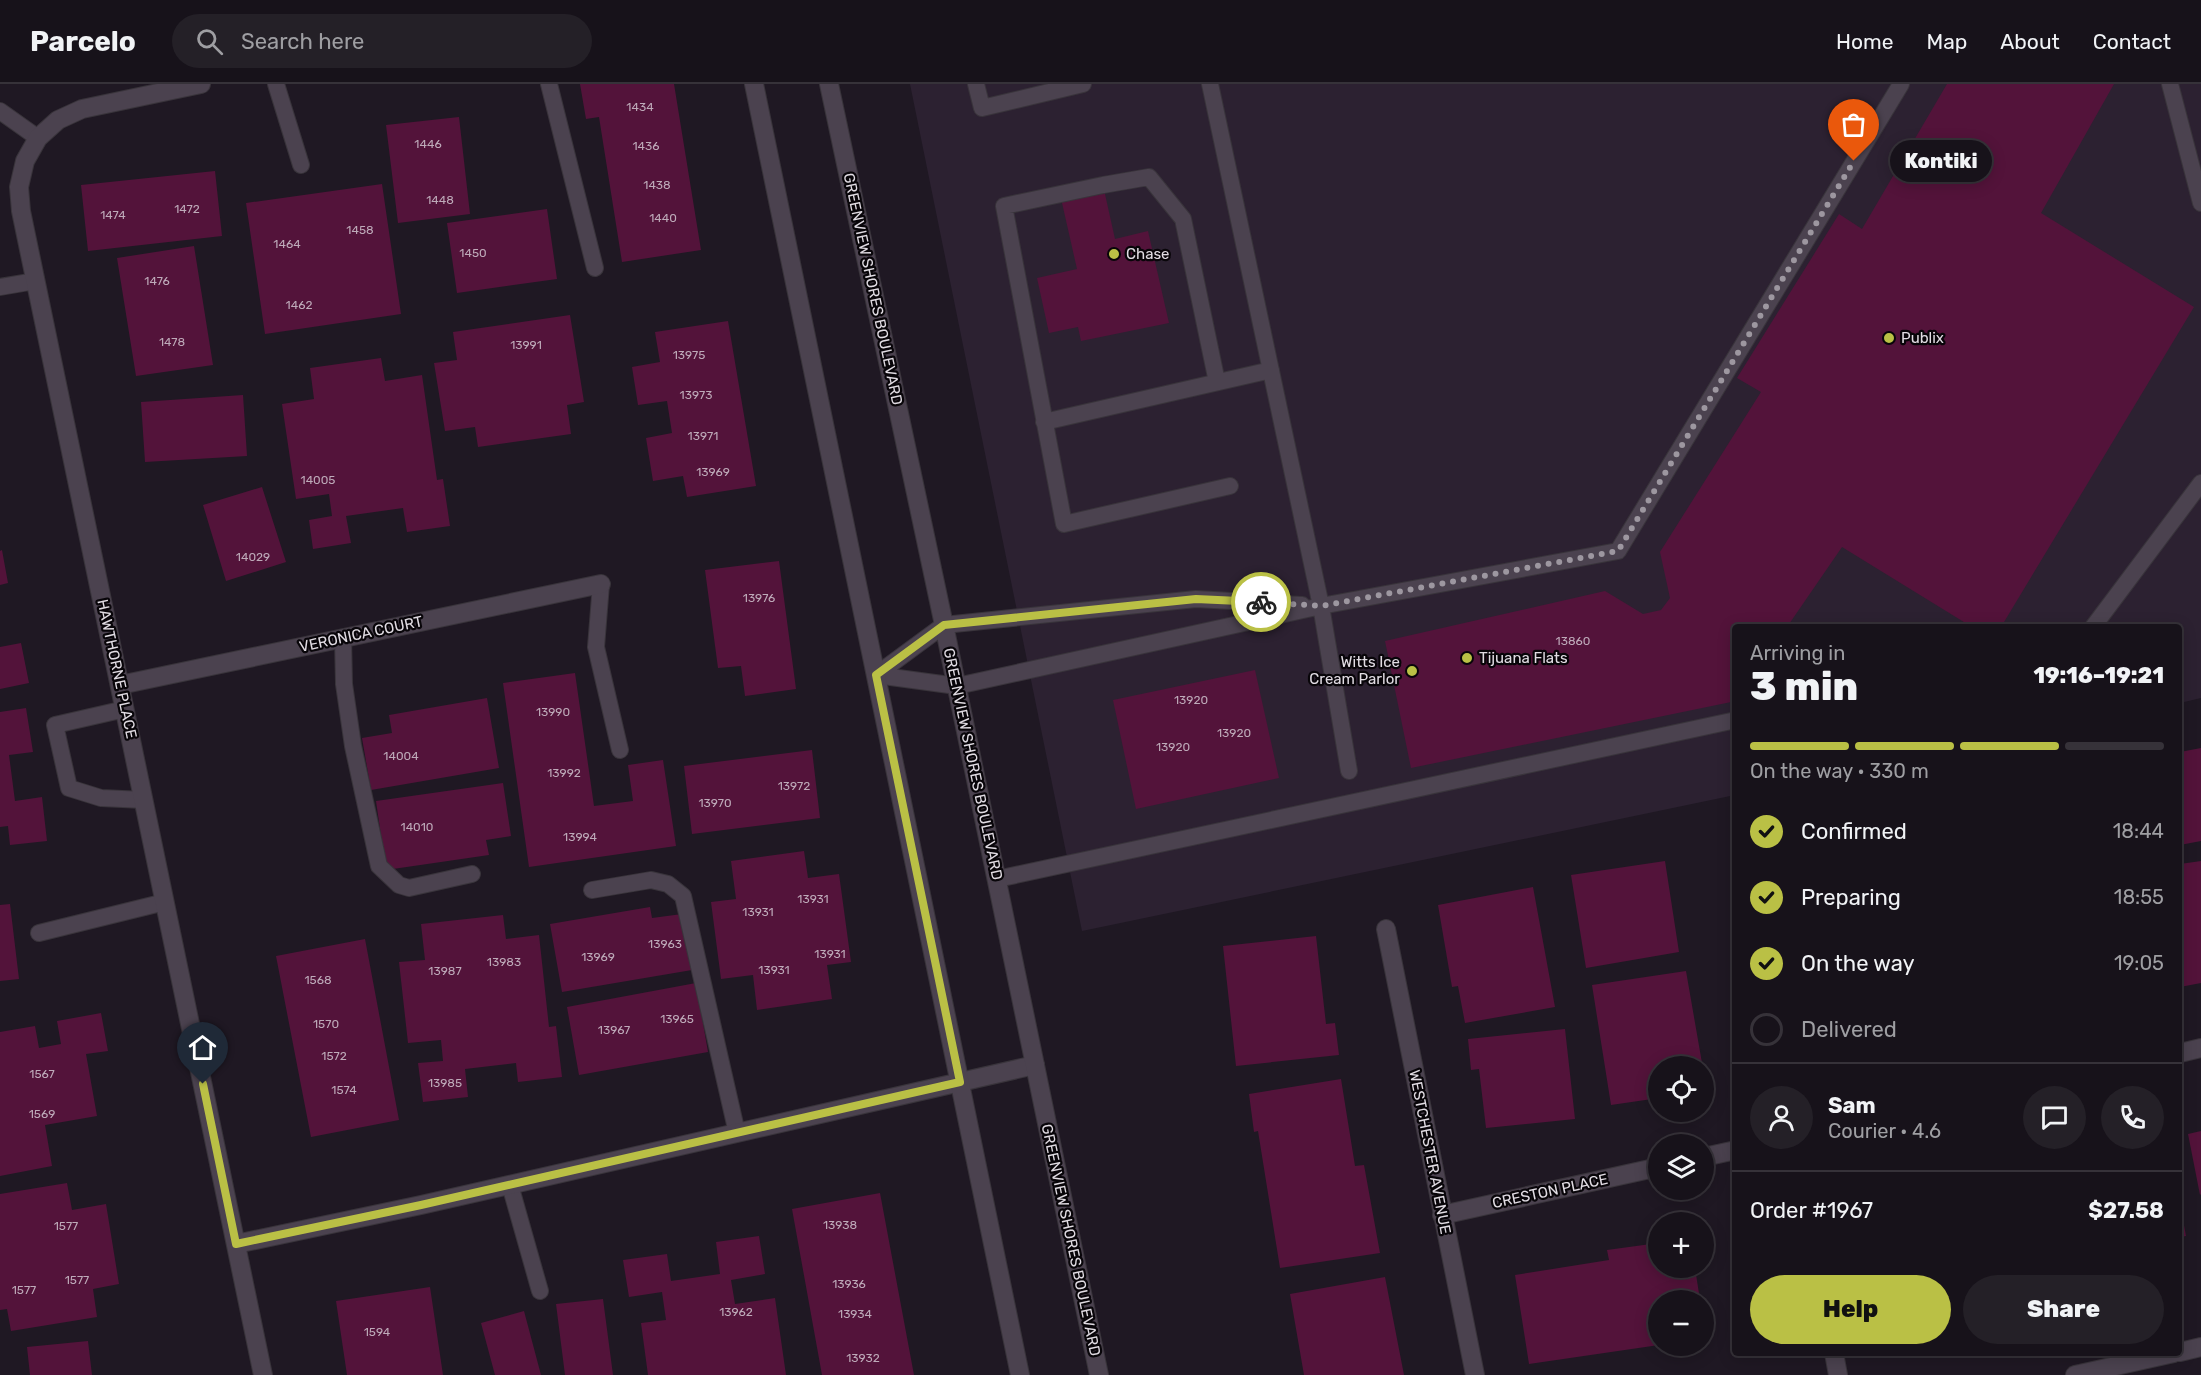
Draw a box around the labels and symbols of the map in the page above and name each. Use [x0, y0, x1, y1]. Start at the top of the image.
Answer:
pin [1828, 99, 1879, 161]
house number: 1434 [626, 100, 654, 114]
house number: 1446 [414, 137, 442, 151]
house number: 1436 [632, 139, 660, 153]
callout: Kontiki [1890, 140, 1992, 182]
street label: GREENVIEW SHORES BOULEVARD [840, 171, 906, 407]
house number: 1438 [643, 178, 671, 192]
house number: 1448 [426, 193, 454, 207]
house number: 1472 [174, 202, 200, 216]
house number: 1474 [100, 208, 126, 222]
house number: 1440 [649, 211, 677, 225]
house number: 1458 [346, 223, 374, 237]
house number: 1464 [273, 237, 301, 251]
place label: Chase [1126, 245, 1169, 263]
house number: 1450 [459, 246, 487, 260]
marker: Chase [1107, 247, 1121, 261]
house number: 1476 [144, 274, 170, 288]
house number: 1462 [286, 298, 312, 312]
place label: Publix [1901, 329, 1944, 347]
marker: Publix [1882, 331, 1896, 345]
house number: 1478 [159, 335, 185, 349]
house number: 13991 [510, 338, 542, 352]
house number: 13975 [673, 348, 705, 362]
house number: 13973 [680, 388, 712, 402]
house number: 13971 [688, 429, 718, 443]
house number: 13969 [696, 465, 730, 479]
house number: 14005 [301, 473, 335, 487]
house number: 14029 [236, 550, 270, 564]
courier [1231, 572, 1291, 632]
house number: 13976 [743, 591, 775, 605]
street label: HAWTHORNE PLACE [93, 598, 141, 740]
street label: VERONICA COURT [298, 612, 425, 656]
house number: 13860 [1556, 634, 1590, 648]
street label: GREENVIEW SHORES BOULEVARD [940, 646, 1006, 882]
place label: Tijuana Flats [1479, 649, 1568, 667]
marker: Tijuana Flats [1460, 651, 1474, 665]
place label: Witts Ice Cream Parlor [1309, 653, 1400, 688]
marker: Witts Ice Cream Parlor [1405, 664, 1419, 678]
house number: 13920 [1174, 693, 1208, 707]
house number: 13990 [536, 705, 570, 719]
house number: 13920 [1217, 726, 1251, 740]
house number: 13920 [1156, 740, 1190, 754]
house number: 14004 [383, 749, 419, 763]
house number: 13992 [547, 766, 581, 780]
house number: 13972 [778, 779, 810, 793]
house number: 13970 [698, 796, 732, 810]
house number: 14010 [401, 820, 433, 834]
house number: 13994 [563, 830, 597, 844]
house number: 13931 [797, 892, 829, 906]
house number: 13931 [742, 905, 774, 919]
house number: 13963 [648, 937, 682, 951]
house number: 13931 [814, 947, 846, 961]
house number: 13969 [581, 950, 615, 964]
house number: 13983 [487, 955, 521, 969]
house number: 13931 [758, 963, 790, 977]
house number: 13987 [428, 964, 462, 978]
house number: 1568 [304, 973, 332, 987]
house number: 13965 [660, 1012, 694, 1026]
house number: 1570 [313, 1017, 339, 1031]
pin [177, 1022, 228, 1084]
house number: 13967 [598, 1023, 630, 1037]
house number: 1572 [321, 1049, 347, 1063]
house number: 1567 [29, 1067, 55, 1081]
street label: WESTCHESTER AVENUE [1405, 1068, 1455, 1236]
house number: 13985 [428, 1076, 462, 1090]
house number: 1574 [331, 1083, 357, 1097]
house number: 1569 [29, 1107, 55, 1121]
street label: GREENVIEW SHORES BOULEVARD [1038, 1122, 1104, 1358]
street label: CRESTON PLACE [1490, 1170, 1610, 1212]
house number: 13938 [823, 1218, 857, 1232]
house number: 1577 [54, 1219, 78, 1233]
house number: 1577 [65, 1273, 89, 1287]
house number: 13936 [832, 1277, 866, 1291]
house number: 1577 [12, 1283, 36, 1297]
house number: 13962 [719, 1305, 753, 1319]
house number: 13934 [838, 1307, 873, 1321]
house number: 1594 [364, 1325, 391, 1339]
house number: 13932 [846, 1351, 880, 1365]

